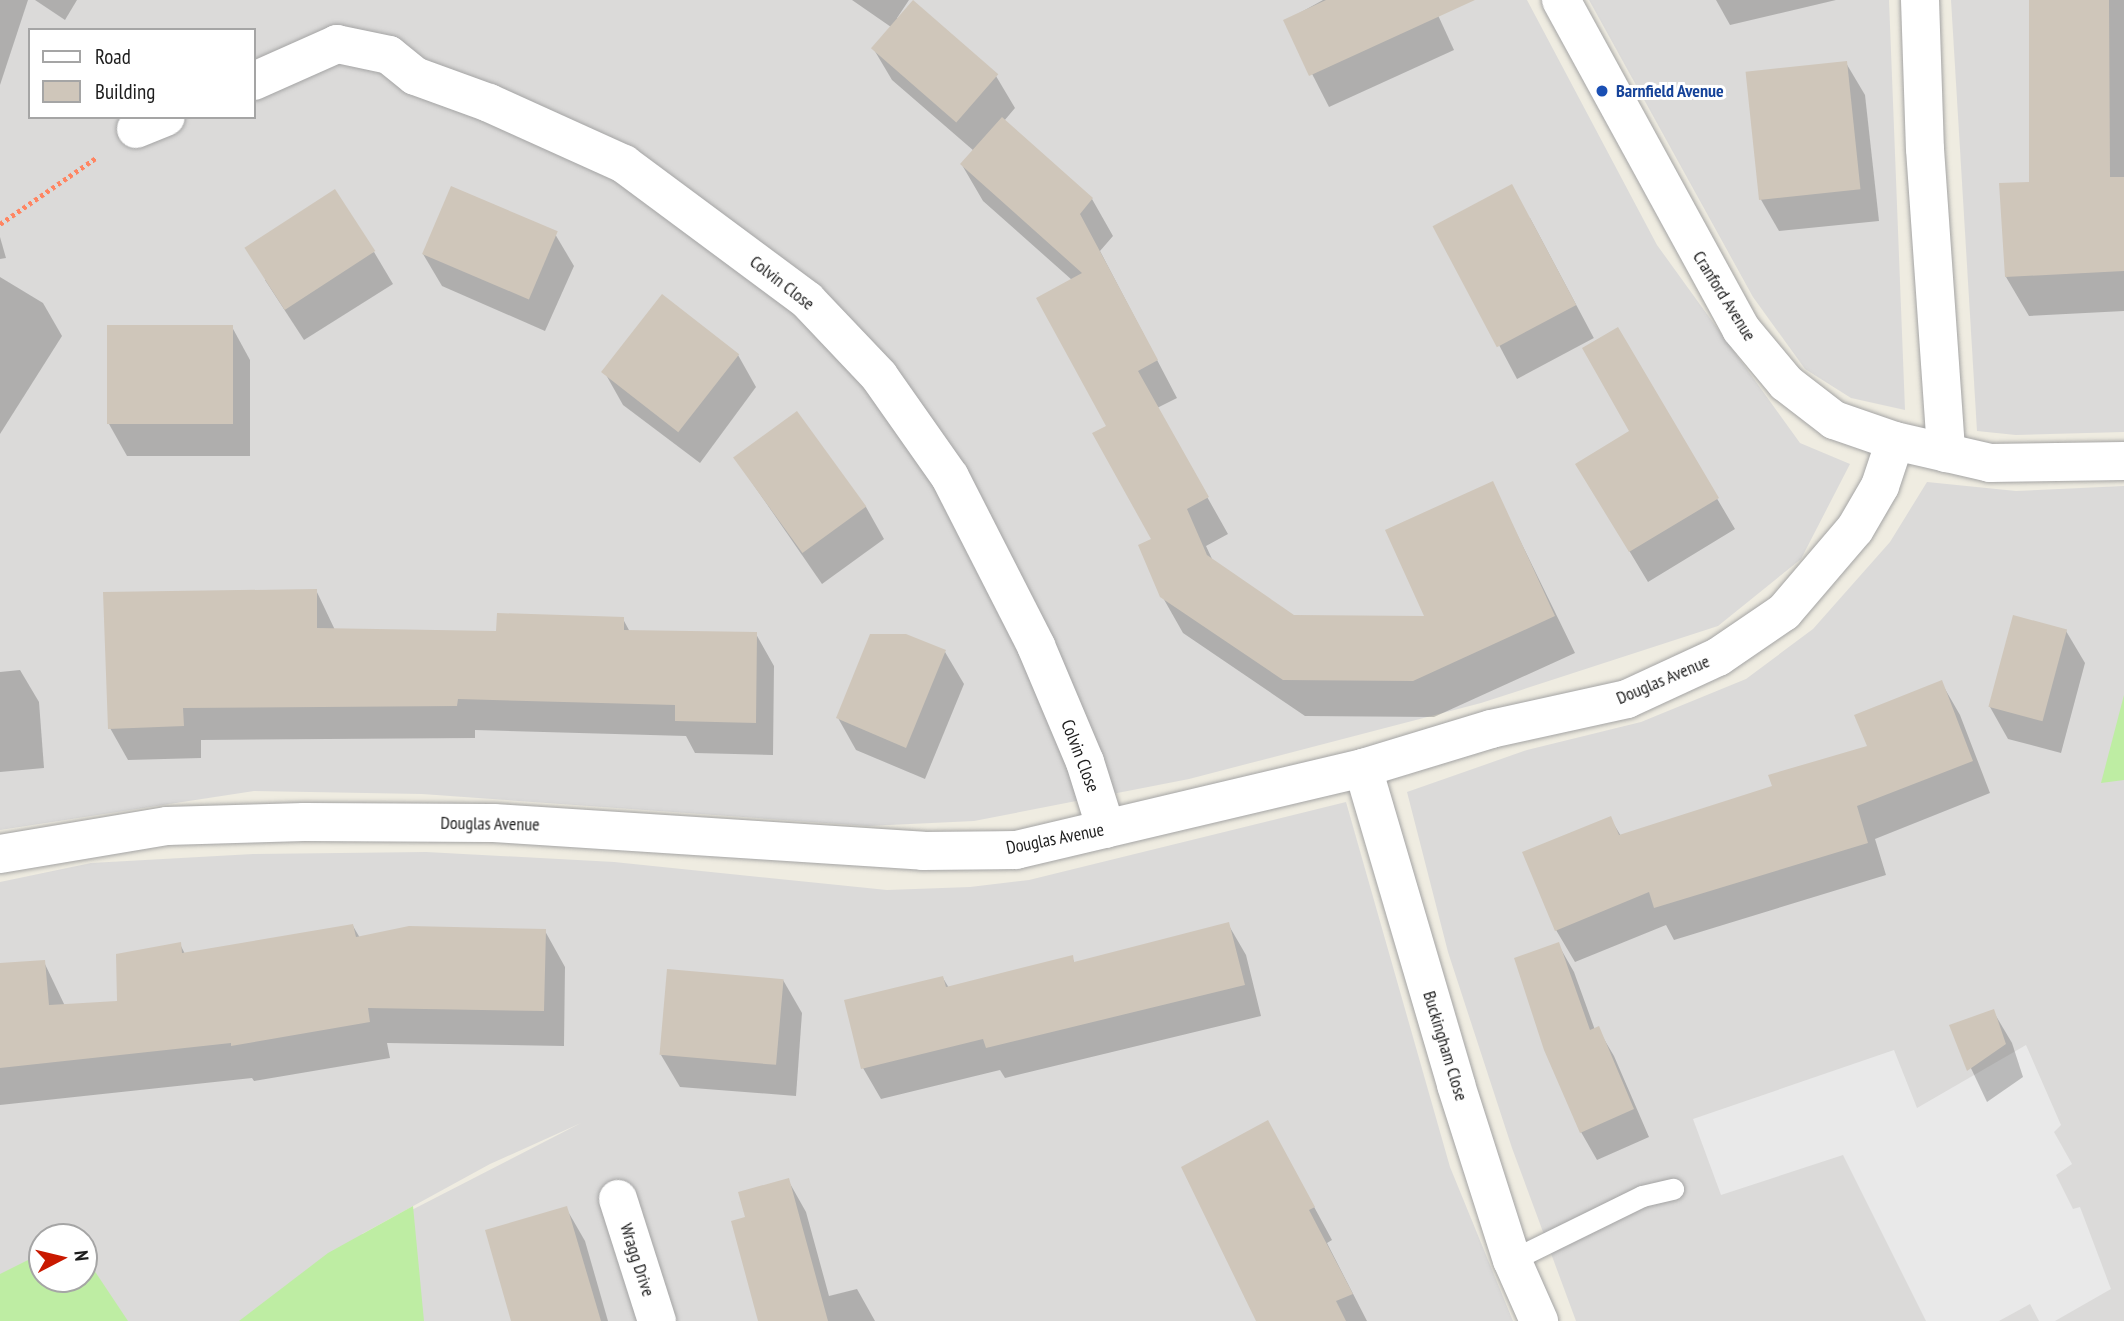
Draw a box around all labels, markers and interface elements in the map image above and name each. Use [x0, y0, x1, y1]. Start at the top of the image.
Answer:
legend [28, 28, 256, 119]
text: Road [95, 43, 131, 70]
text: Building [95, 78, 155, 105]
place label: Barnfield Avenue [1616, 80, 1724, 102]
marker: Barnfield Avenue [1594, 83, 1610, 99]
street label: Cranford Avenue [1688, 247, 1760, 345]
street label: Colvin Close [745, 251, 819, 315]
street label: Douglas Avenue [1613, 651, 1713, 709]
street label: Colvin Close [1056, 717, 1104, 795]
street label: Douglas Avenue [440, 812, 540, 836]
street label: Douglas Avenue [1004, 819, 1106, 859]
street label: Buckingham Close [1418, 988, 1472, 1104]
street label: Wragg Drive [615, 1221, 659, 1299]
north arrow [28, 1223, 98, 1293]
text: N [69, 1249, 94, 1262]

